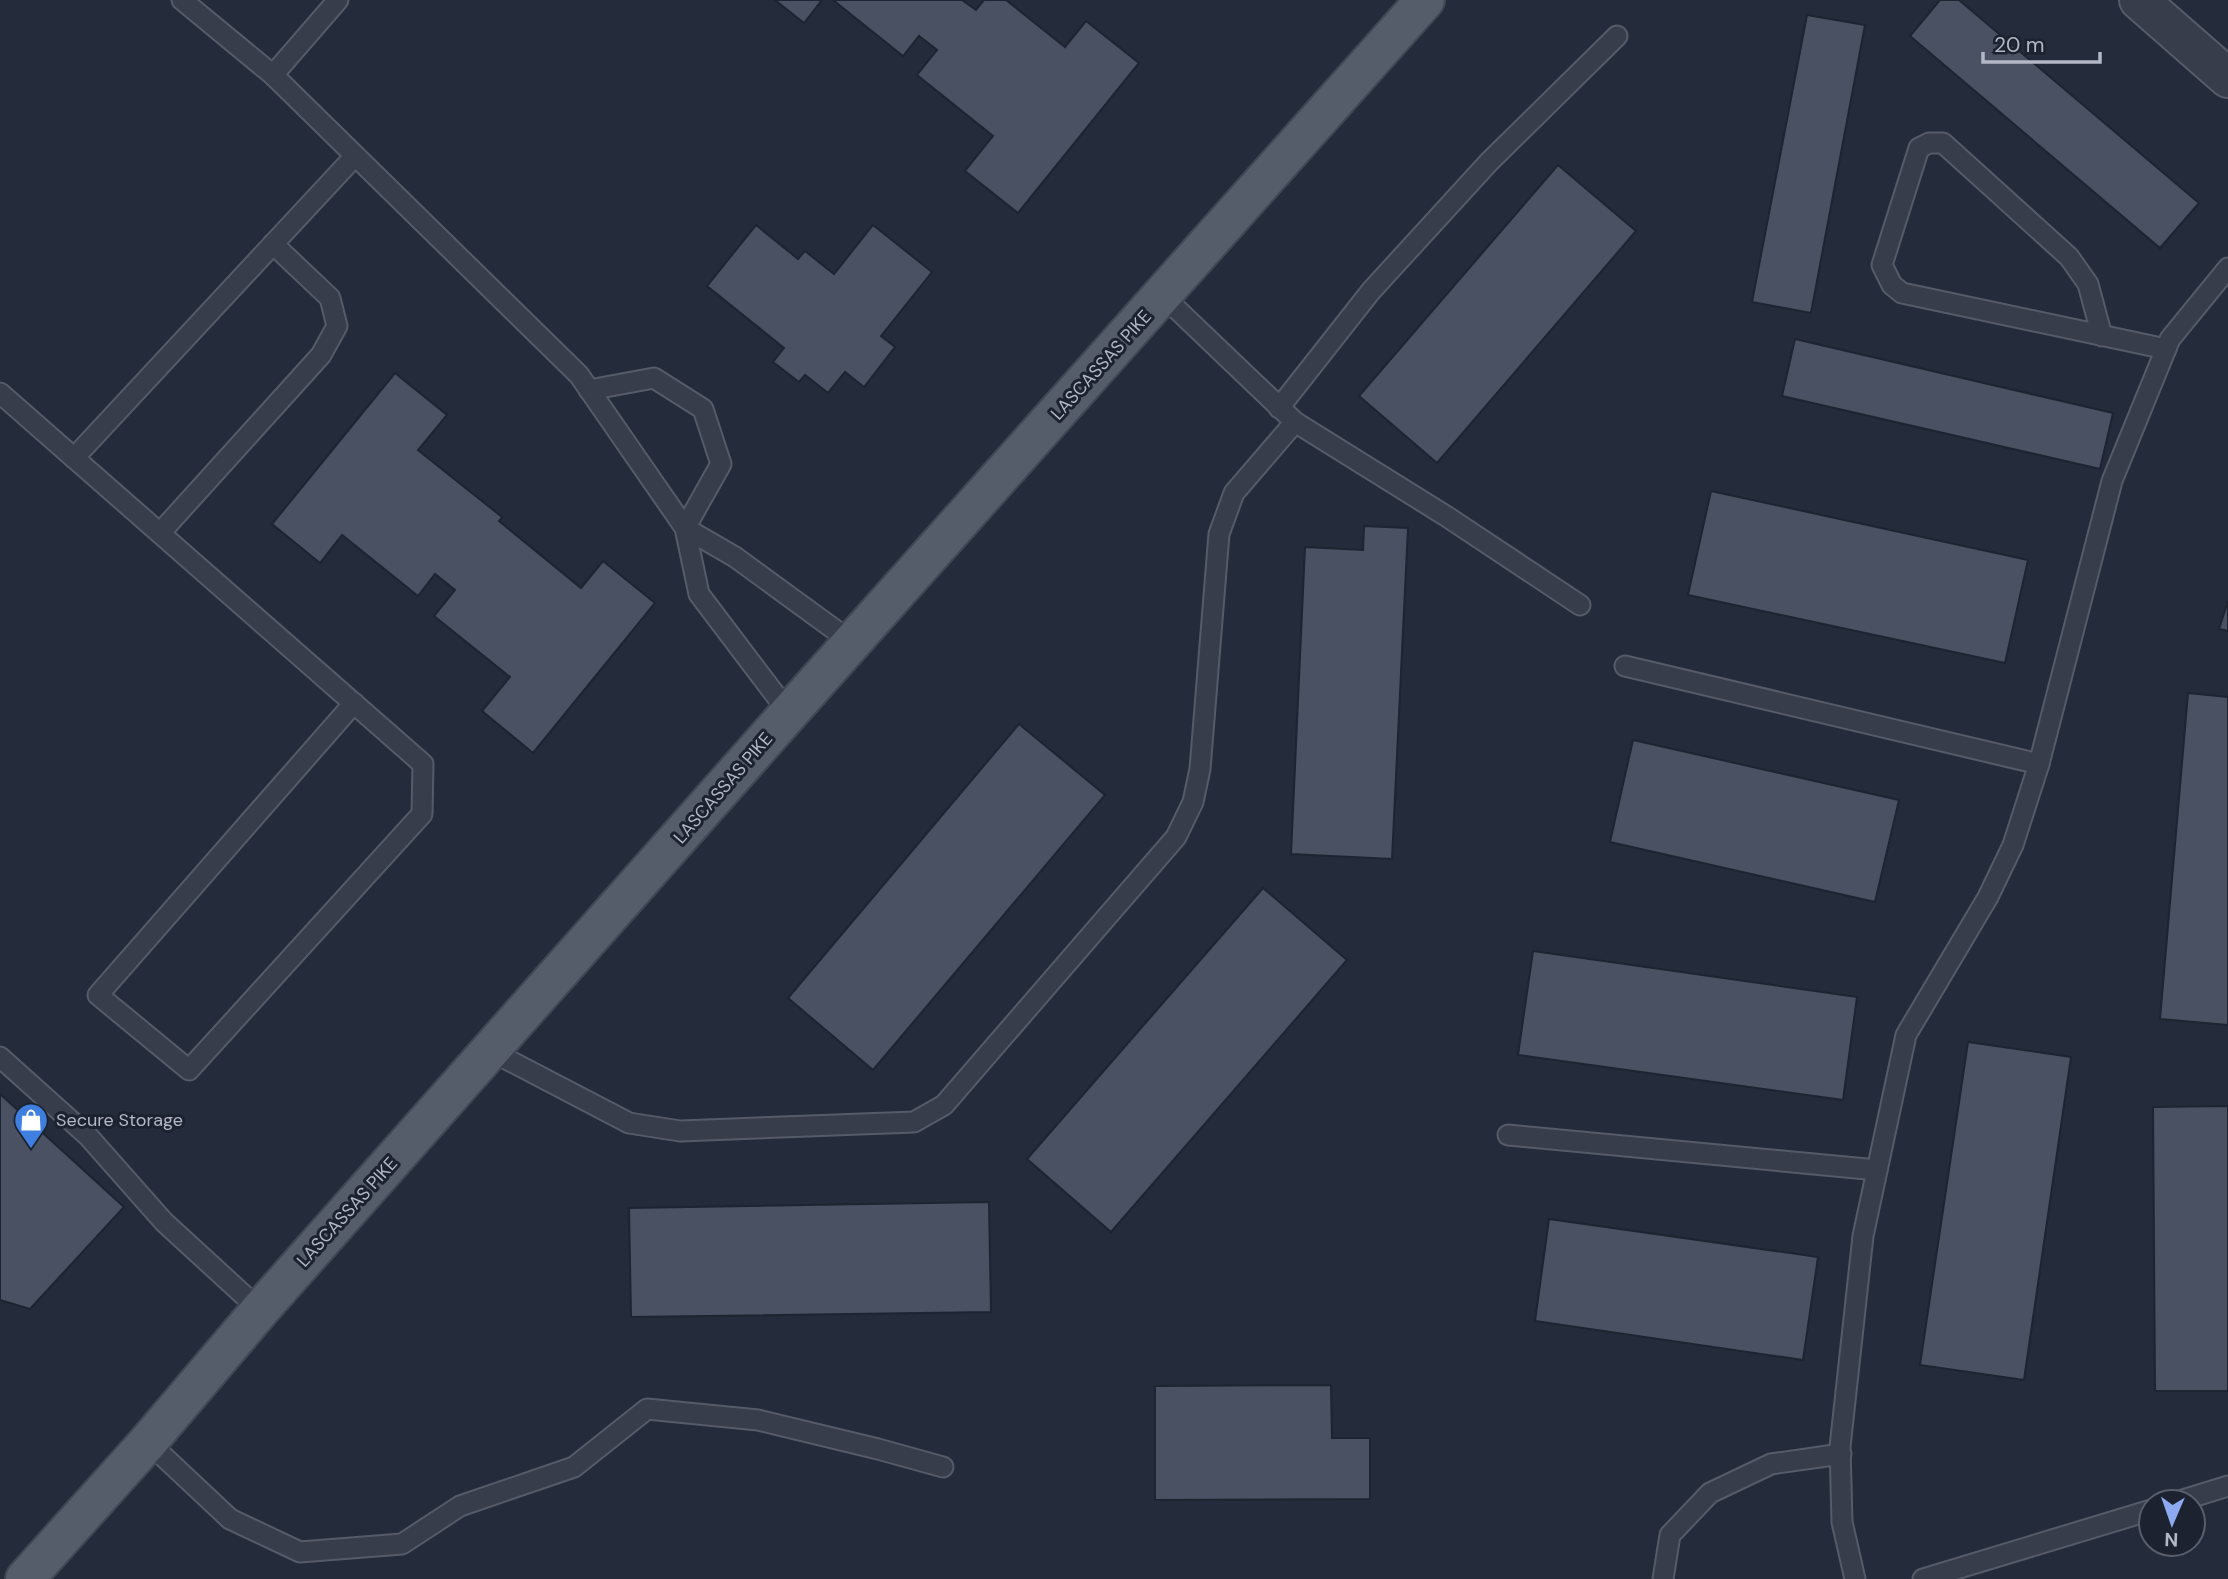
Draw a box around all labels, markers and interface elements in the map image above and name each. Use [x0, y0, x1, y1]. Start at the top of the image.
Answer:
scale bar [1983, 21, 2100, 65]
text: 20 m [1994, 31, 2045, 59]
street label: LASCASSAS PIKE [1045, 305, 1157, 425]
street label: LASCASSAS PIKE [668, 727, 778, 849]
shop icon: Secure Storage [12, 1101, 50, 1150]
place label: Secure Storage [56, 1108, 183, 1132]
street label: LASCASSAS PIKE [291, 1152, 403, 1272]
north arrow [2137, 1488, 2207, 1558]
text: N [2164, 1527, 2179, 1552]

